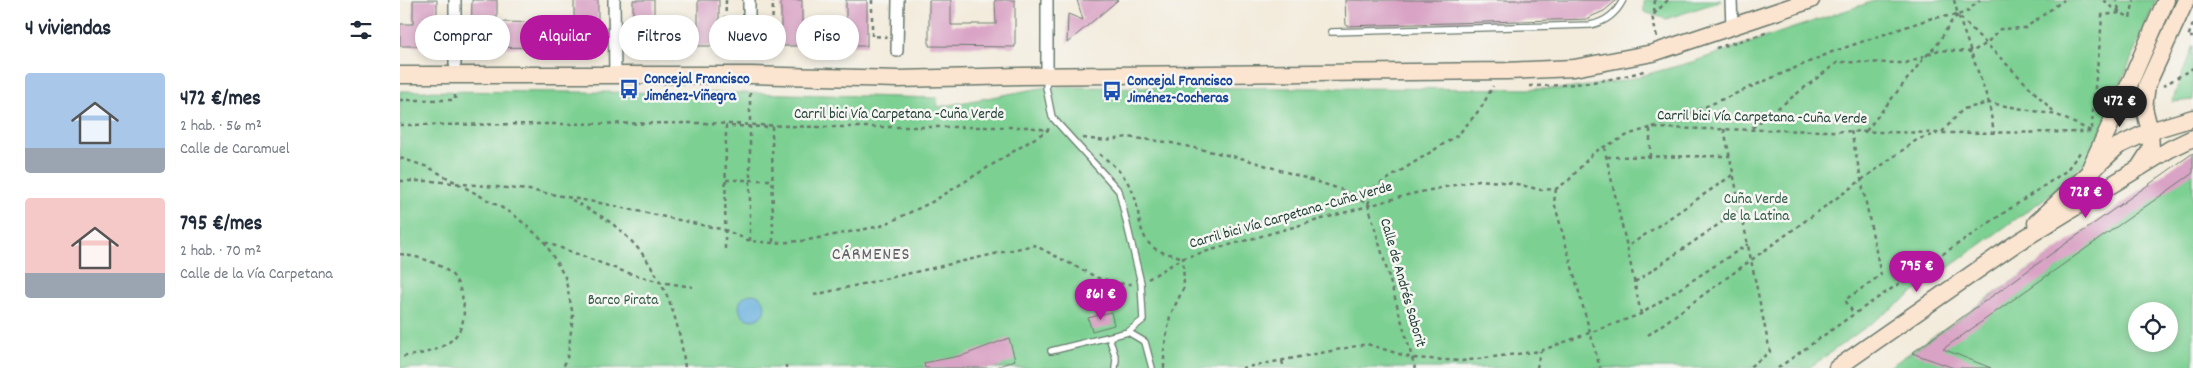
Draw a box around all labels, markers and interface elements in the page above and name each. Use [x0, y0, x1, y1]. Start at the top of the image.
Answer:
text: 4 viviendas [25, 15, 111, 45]
chip: Comprar [415, 15, 510, 60]
chip: Alquilar [520, 15, 609, 60]
chip: Filtros [619, 15, 699, 60]
chip: Nuevo [709, 15, 786, 60]
chip: Piso [796, 15, 859, 60]
icon: filters [347, 16, 375, 44]
place label: Concejal Francisco Jiménez-Viñegra [644, 69, 750, 108]
place label: Concejal Francisco Jiménez-Cocheras [1127, 71, 1233, 110]
bus stop icon: Concejal Francisco Jiménez-Viñegra [618, 78, 640, 100]
bus stop icon: Concejal Francisco Jiménez-Cocheras [1101, 80, 1123, 102]
text: 472 €/mes [180, 85, 261, 115]
pin: 472 € [2085, 86, 2155, 128]
text: 472 € [2104, 90, 2136, 113]
icon: home [65, 93, 125, 153]
street label: Carril bici Vía Carpetana -Cuña Verde [794, 104, 1004, 126]
street label: Carril bici Vía Carpetana -Cuña Verde [1657, 105, 1868, 131]
text: 2 hab. · 56 m² [180, 115, 262, 138]
text: Calle de Caramuel [180, 138, 290, 161]
street label: Carril bici Vía Carpetana -Cuña Verde [1187, 176, 1395, 256]
pin: 728 € [2051, 176, 2121, 219]
text: 728 € [2070, 181, 2102, 204]
park label: Cuña Verde de la Latina [1723, 189, 1790, 228]
text: 795 €/mes [180, 210, 262, 240]
street label: Calle de Andrés Saborit [1373, 216, 1431, 351]
icon: home [65, 218, 125, 278]
text: 2 hab. · 70 m² [180, 240, 261, 263]
district label: CÁRMENES [832, 243, 910, 268]
pin: 795 € [1882, 250, 1952, 293]
text: 795 € [1900, 255, 1934, 278]
text: Calle de la Vía Carpetana [180, 263, 333, 286]
pin: 861 € [1066, 278, 1136, 321]
text: 861 € [1086, 283, 1116, 306]
park label: Barco Pirata [588, 290, 659, 312]
map controls [2128, 302, 2178, 352]
button: locate [2128, 302, 2178, 352]

